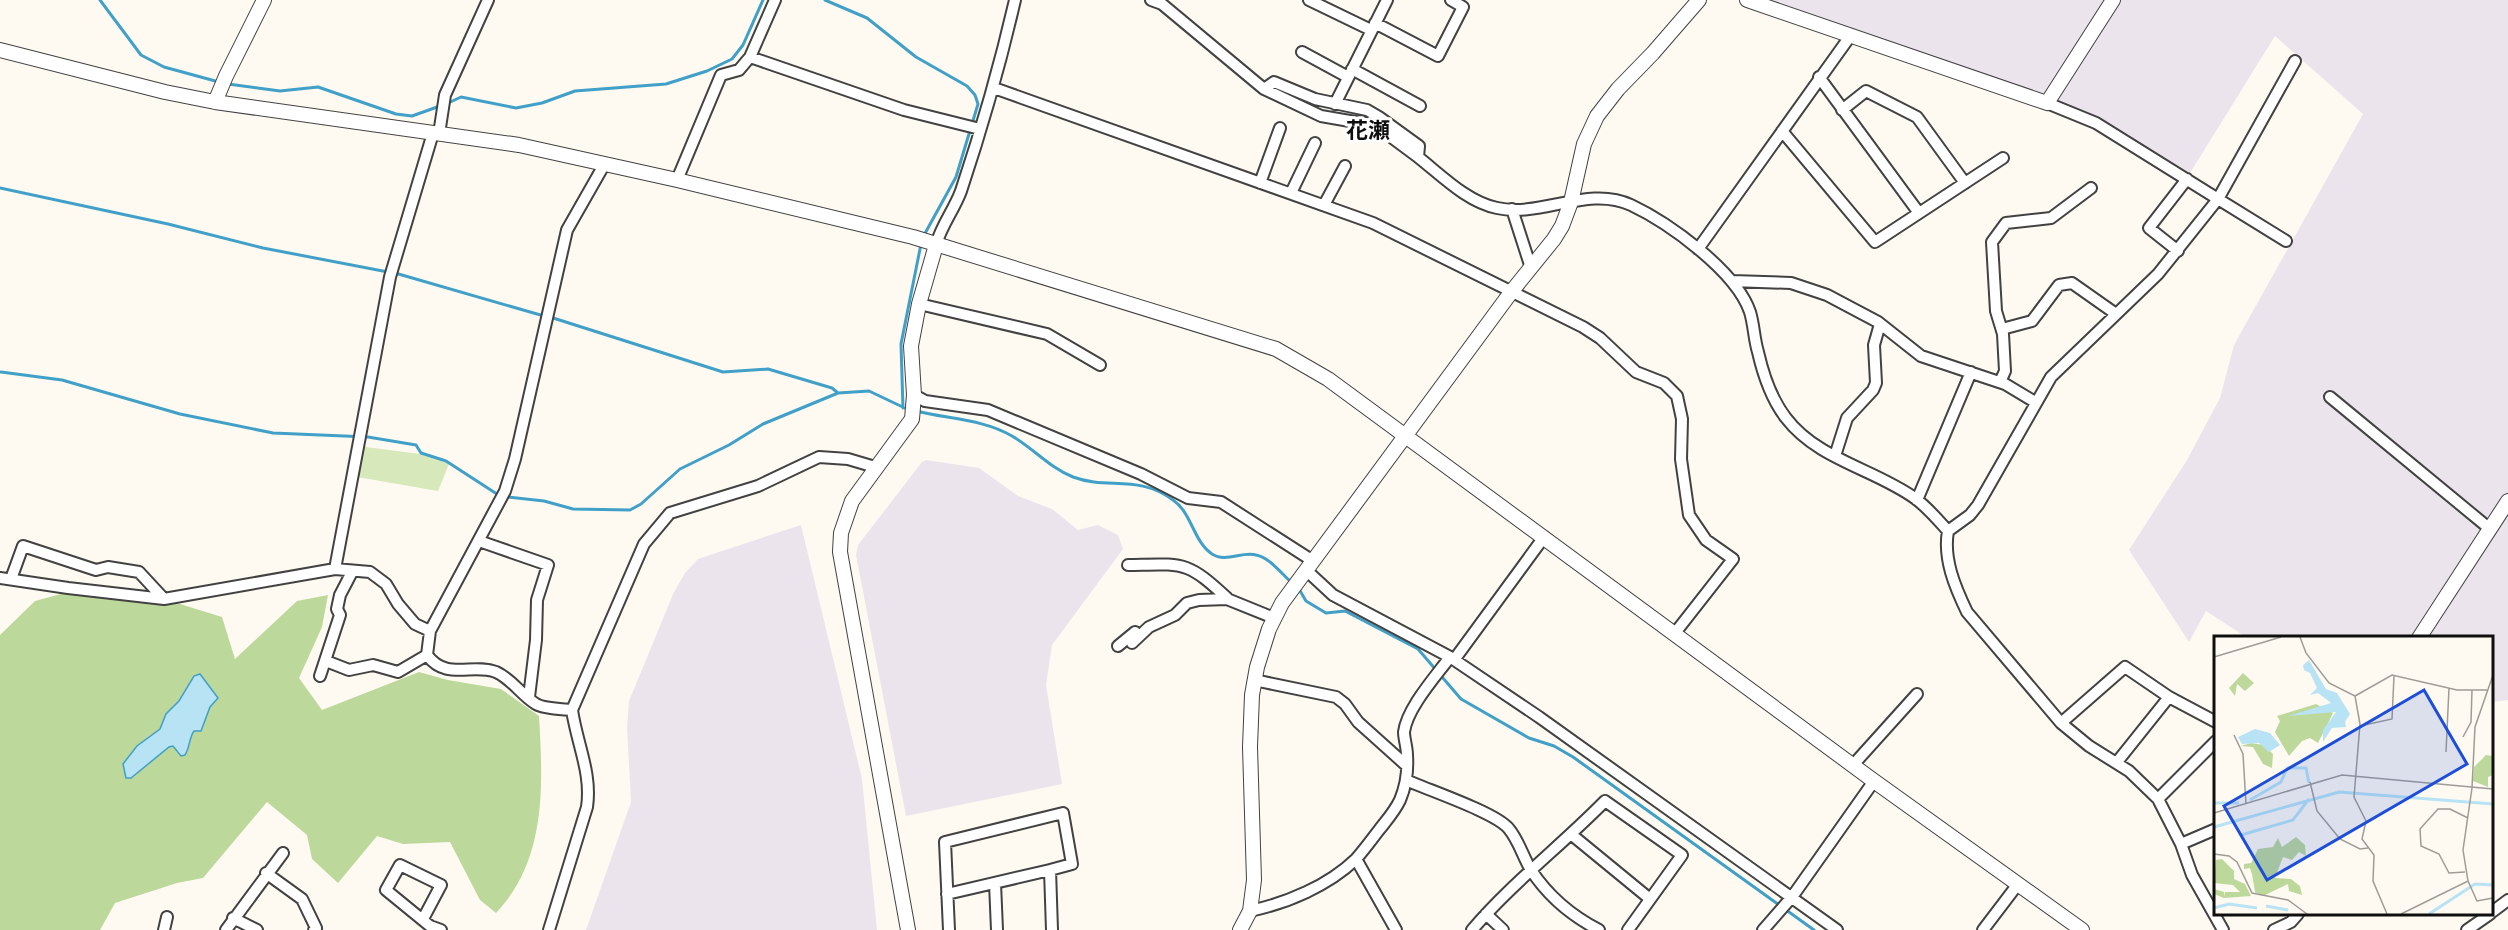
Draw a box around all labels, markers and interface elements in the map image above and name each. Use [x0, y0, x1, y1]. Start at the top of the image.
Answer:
district label: 花瀬 [1346, 114, 1390, 144]
inset map [2214, 636, 2493, 915]

